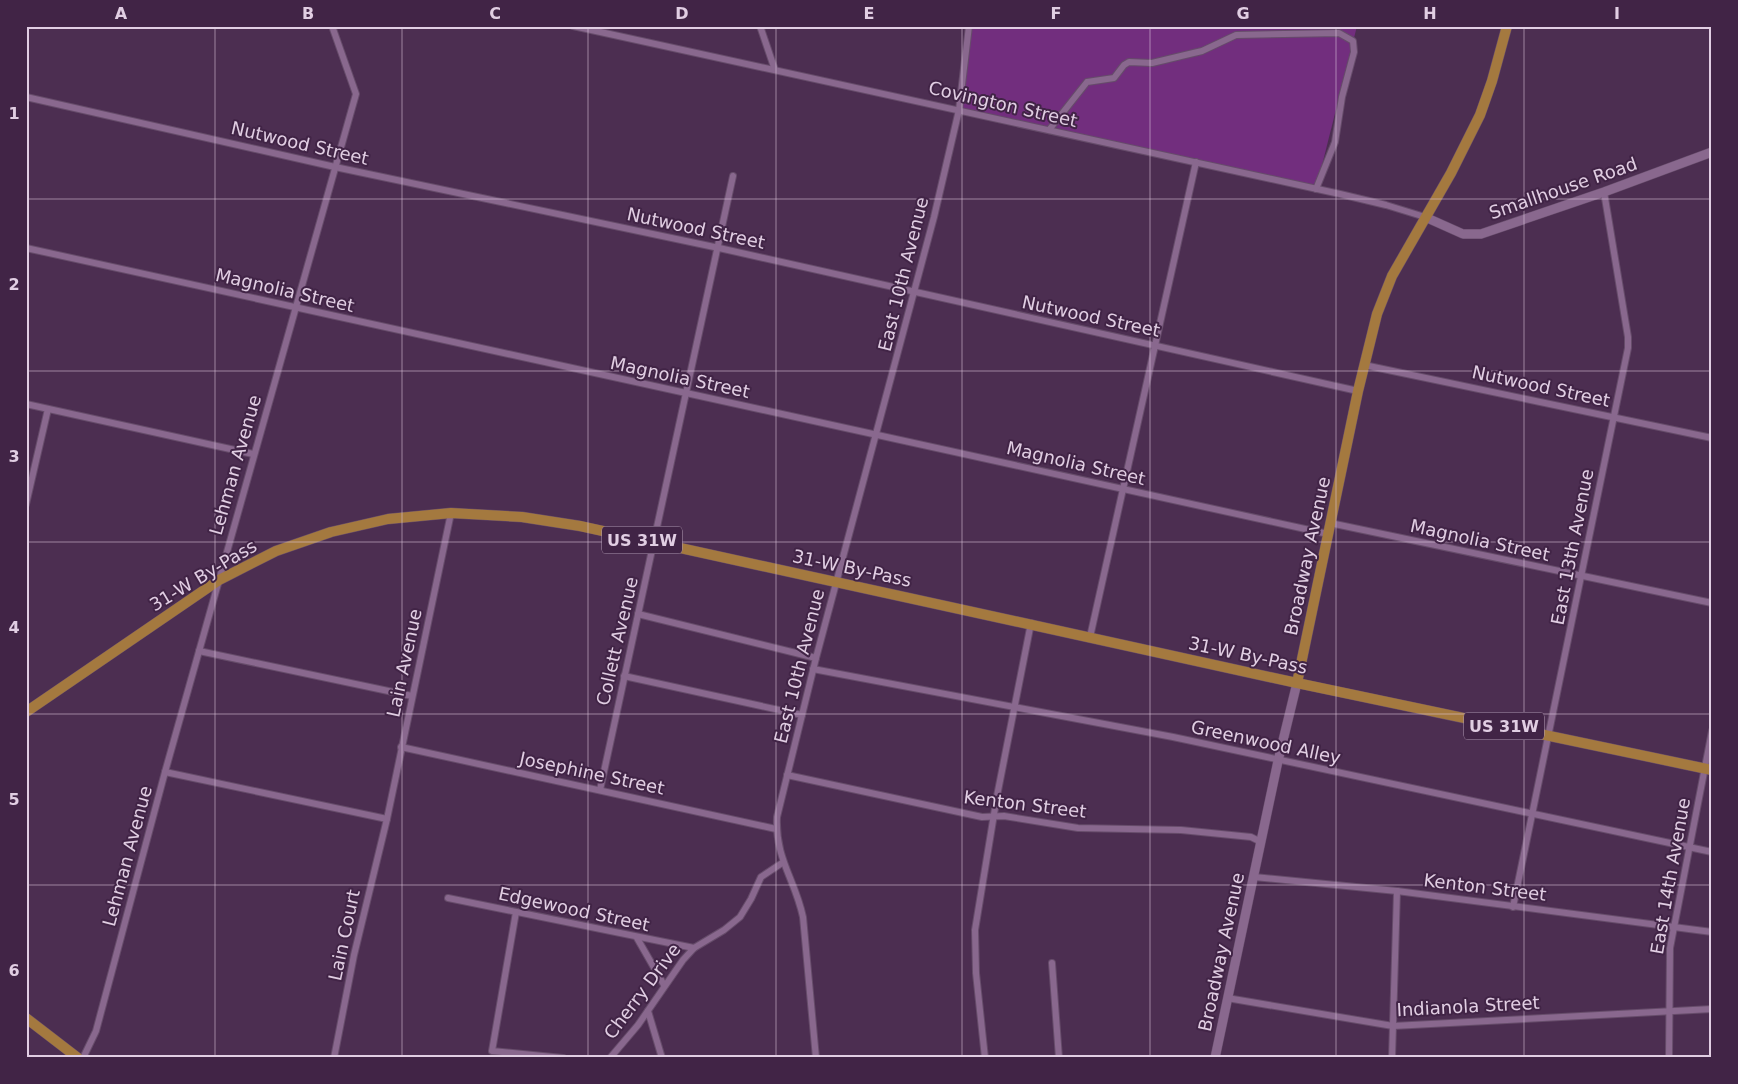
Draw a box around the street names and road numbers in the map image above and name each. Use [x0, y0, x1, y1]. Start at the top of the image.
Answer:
street label: Covington Street [927, 77, 1079, 131]
street label: Nutwood Street [229, 117, 371, 169]
street label: Smallhouse Road [1486, 153, 1640, 223]
street label: East 10th Avenue [874, 195, 932, 353]
street label: Nutwood Street [625, 203, 767, 253]
street label: Magnolia Street [214, 264, 356, 316]
street label: Nutwood Street [1020, 291, 1162, 341]
street label: Magnolia Street [608, 352, 752, 402]
street label: Nutwood Street [1470, 361, 1612, 411]
street label: Lehman Avenue [205, 393, 265, 537]
street label: Magnolia Street [1005, 437, 1147, 489]
street label: East 13th Avenue [1547, 467, 1597, 627]
street label: Broadway Avenue [1280, 475, 1334, 637]
street label: Magnolia Street [1408, 515, 1552, 565]
road number: US 31W [602, 526, 682, 554]
street label: 31-W By-Pass [146, 535, 260, 615]
street label: 31-W By-Pass [791, 545, 913, 591]
street label: Collett Avenue [592, 575, 642, 707]
street label: East 10th Avenue [770, 587, 828, 745]
street label: Lain Avenue [382, 607, 426, 719]
street label: 31-W By-Pass [1187, 632, 1309, 678]
road number: US 31W [1464, 712, 1544, 739]
street label: Greenwood Alley [1189, 716, 1343, 768]
street label: Josephine Street [517, 747, 666, 799]
street label: Lehman Avenue [98, 783, 156, 929]
street label: Kenton Street [963, 786, 1087, 822]
street label: East 14th Avenue [1646, 796, 1694, 956]
street label: Kenton Street [1423, 869, 1547, 905]
street label: Broadway Avenue [1194, 871, 1248, 1033]
street label: Edgewood Street [497, 883, 651, 935]
street label: Lain Court [324, 888, 364, 982]
street label: Cherry Drive [599, 939, 685, 1043]
street label: Indianola Street [1396, 992, 1540, 1020]

